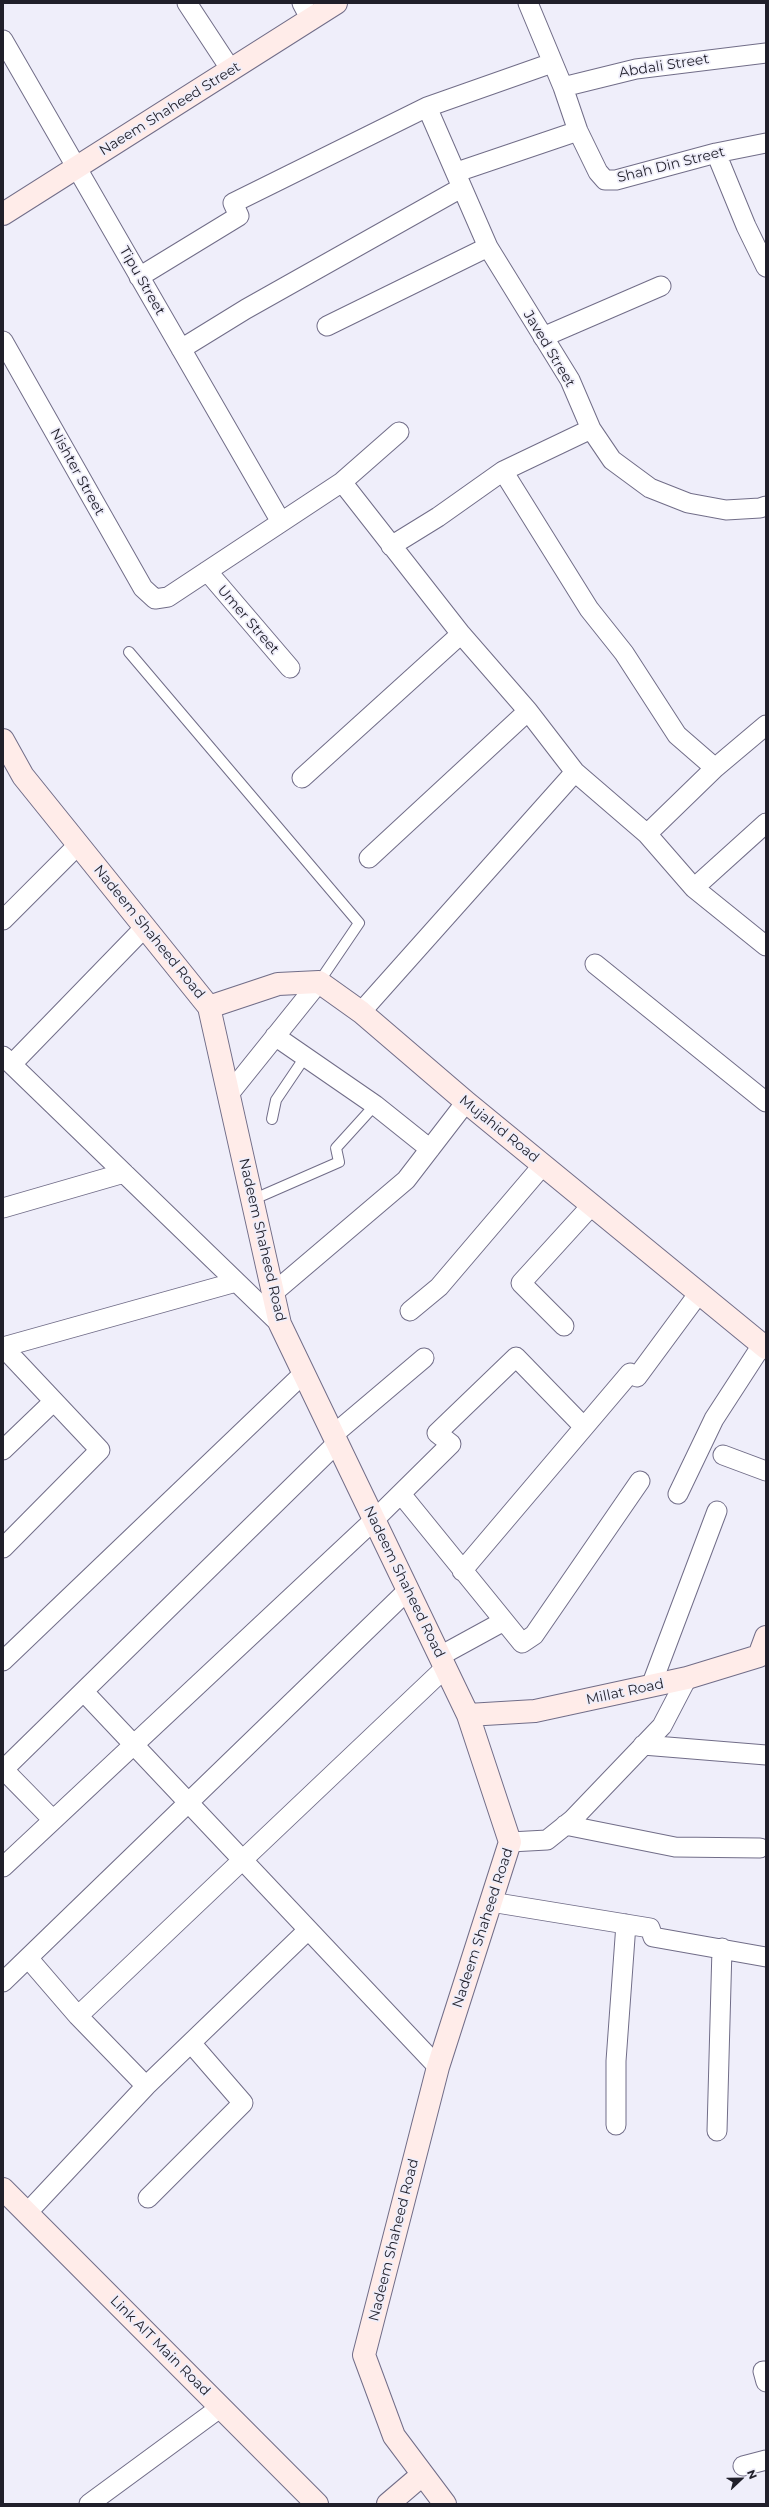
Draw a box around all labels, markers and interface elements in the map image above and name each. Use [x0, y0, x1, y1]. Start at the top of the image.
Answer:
street label: Abdali Street [618, 51, 710, 81]
street label: Naeem Shaheed Street [96, 59, 244, 159]
street label: Shah Din Street [615, 144, 727, 186]
street label: Tipu Street [116, 244, 168, 318]
street label: Javed Street [520, 308, 578, 390]
street label: Nishter Street [46, 426, 108, 518]
street label: Umer Street [213, 582, 283, 658]
street label: Nadeem Shaheed Road [90, 862, 208, 1002]
street label: Mujahid Road [456, 1092, 542, 1166]
street label: Nadeem Shaheed Road [235, 1157, 289, 1323]
street label: Nadeem Shaheed Road [360, 1503, 448, 1661]
street label: Millat Road [585, 1676, 665, 1708]
street label: Nadeem Shaheed Road [449, 1846, 517, 2010]
street label: Nadeem Shaheed Road [366, 2157, 422, 2323]
street label: Link AIT Main Road [106, 2292, 214, 2400]
north arrow [721, 2459, 761, 2499]
text: N [744, 2468, 760, 2481]

